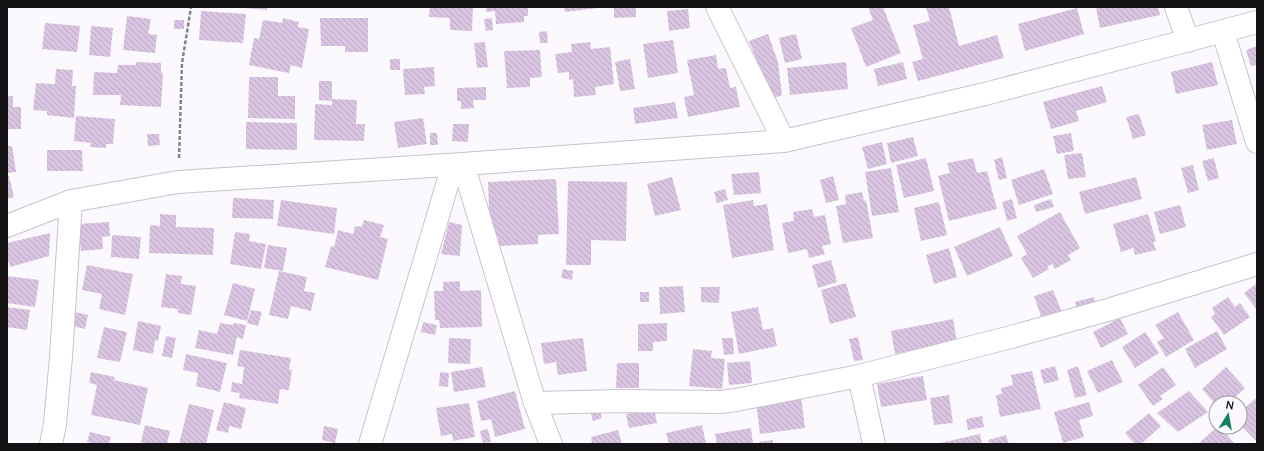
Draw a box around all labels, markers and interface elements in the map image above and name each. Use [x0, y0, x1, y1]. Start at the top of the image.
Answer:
north arrow [1208, 395, 1248, 435]
text: N [1225, 397, 1235, 413]

